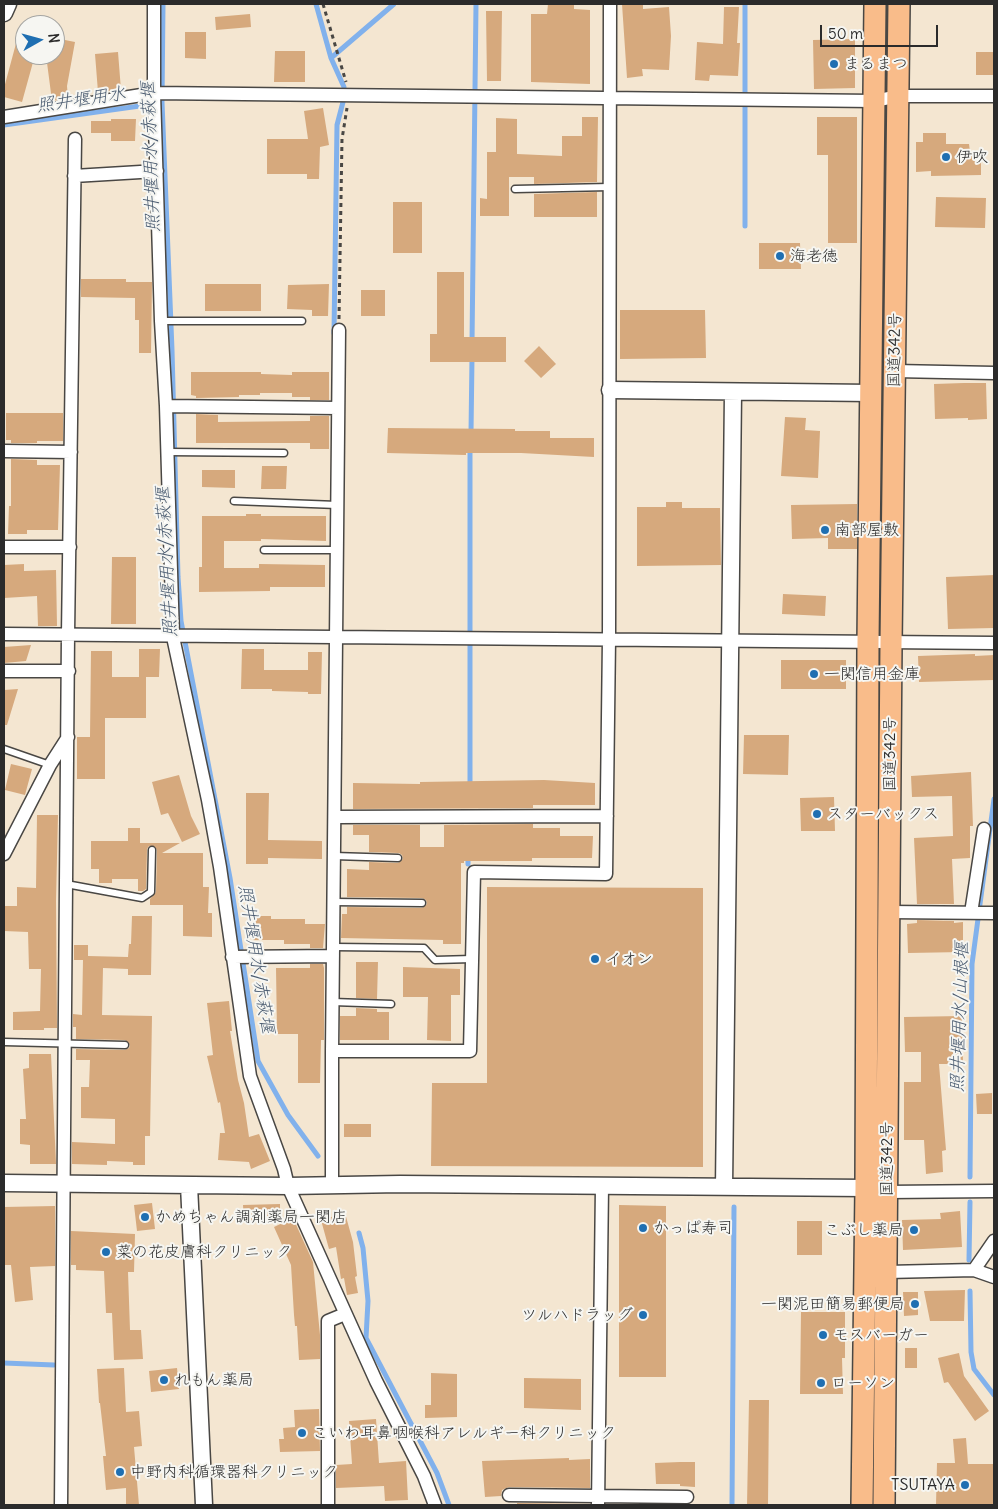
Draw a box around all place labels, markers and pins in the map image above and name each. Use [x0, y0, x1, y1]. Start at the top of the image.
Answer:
place label: まるまつ [844, 54, 908, 74]
marker: まるまつ [828, 58, 840, 70]
place label: 伊吹 [956, 147, 988, 167]
marker: 伊吹 [940, 151, 952, 163]
place label: 海老徳 [790, 246, 838, 266]
marker: 海老徳 [774, 250, 786, 262]
place label: 南部屋敷 [835, 520, 899, 540]
marker: 南部屋敷 [819, 524, 831, 536]
place label: 一関信用金庫 [824, 664, 920, 684]
marker: 一関信用金庫 [808, 668, 820, 680]
place label: スターバックス [827, 804, 939, 824]
marker: スターバックス [811, 808, 823, 820]
place label: イオン [605, 949, 653, 969]
marker: イオン [589, 953, 601, 965]
place label: かめちゃん調剤薬局一関店 [155, 1207, 347, 1227]
marker: かめちゃん調剤薬局一関店 [139, 1211, 151, 1223]
place label: かっぱ寿司 [653, 1218, 733, 1238]
place label: こぶし薬局 [824, 1220, 904, 1240]
marker: かっぱ寿司 [637, 1222, 649, 1234]
marker: こぶし薬局 [908, 1224, 920, 1236]
place label: 菜の花皮膚科クリニック [116, 1242, 292, 1262]
marker: 菜の花皮膚科クリニック [100, 1246, 112, 1258]
place label: 一関泥田簡易郵便局 [761, 1294, 905, 1314]
marker: 一関泥田簡易郵便局 [909, 1298, 921, 1310]
place label: ツルハドラッグ [521, 1305, 633, 1325]
marker: ツルハドラッグ [637, 1309, 649, 1321]
place label: モスバーガー [833, 1325, 929, 1345]
marker: モスバーガー [817, 1329, 829, 1341]
place label: れもん薬局 [174, 1370, 254, 1390]
place label: ローソン [831, 1373, 895, 1393]
marker: れもん薬局 [158, 1374, 170, 1386]
marker: ローソン [815, 1377, 827, 1389]
place label: こいわ耳鼻咽喉科アレルギー科クリニック [312, 1423, 616, 1443]
marker: こいわ耳鼻咽喉科アレルギー科クリニック [296, 1427, 308, 1439]
place label: 中野内科循環器科クリニック [130, 1462, 338, 1482]
marker: 中野内科循環器科クリニック [114, 1466, 126, 1478]
place label: TSUTAYA [891, 1475, 955, 1495]
marker: TSUTAYA [959, 1479, 971, 1491]

